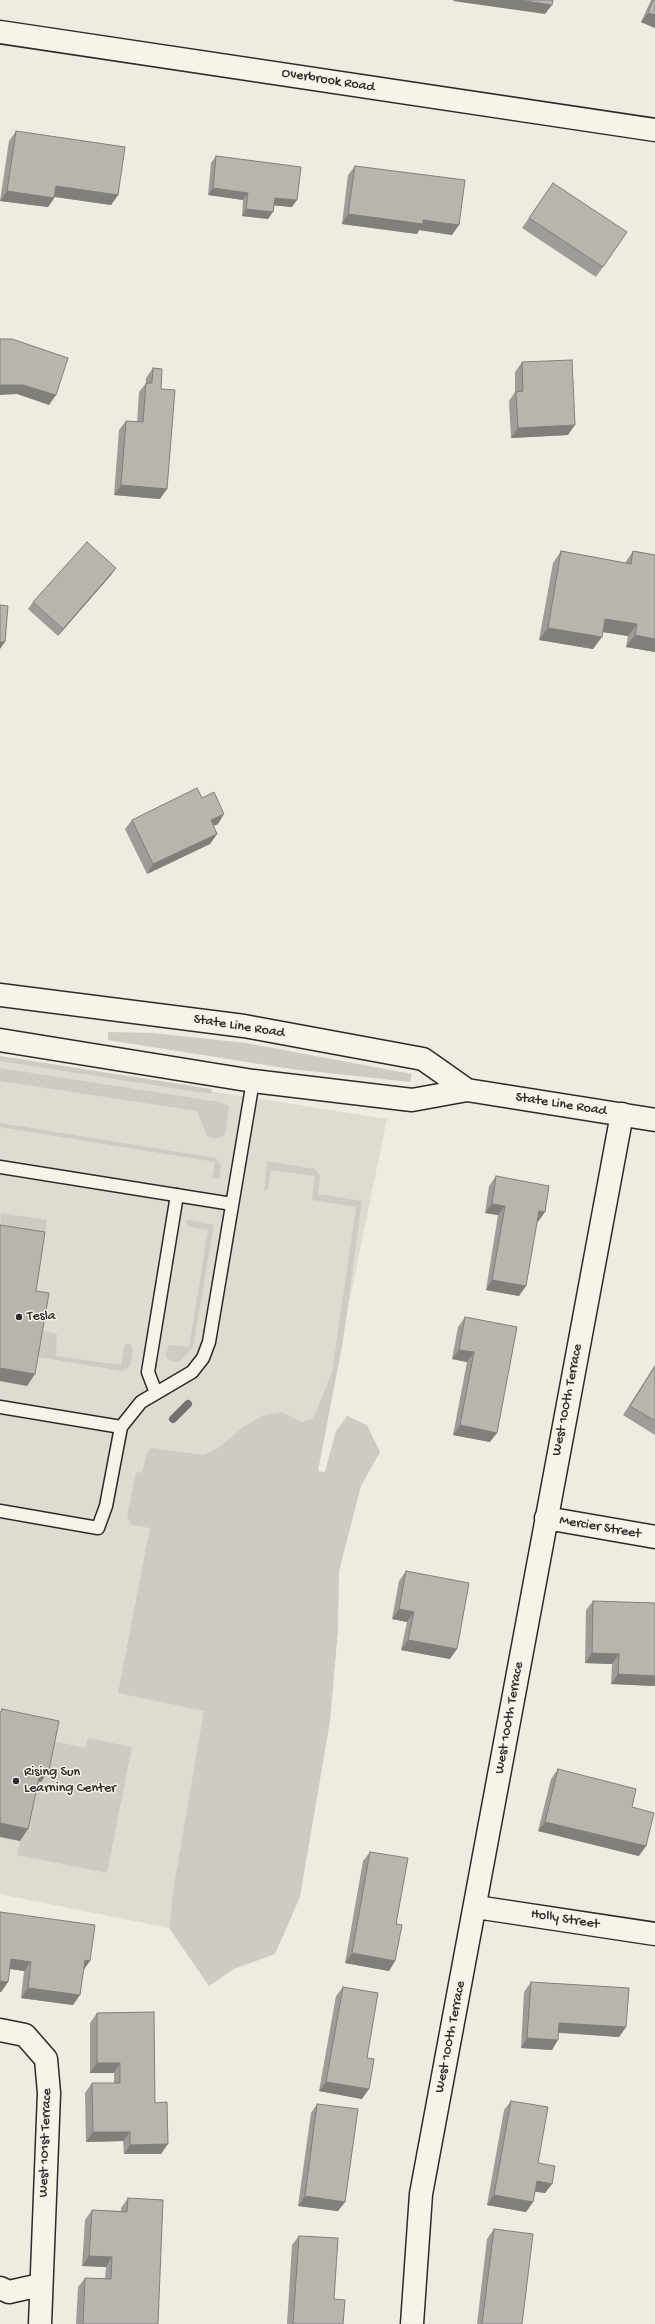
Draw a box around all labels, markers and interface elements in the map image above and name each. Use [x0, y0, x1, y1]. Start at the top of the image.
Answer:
street label: Overbrook Road [280, 65, 376, 97]
street label: State Line Road [192, 1011, 286, 1043]
street label: State Line Road [514, 1089, 608, 1121]
place label: Tesla [27, 1309, 56, 1325]
marker: Tesla [14, 1312, 24, 1322]
street label: West 100th Terrace [549, 1343, 587, 1457]
street label: Mercier Street [558, 1513, 642, 1543]
street label: West 100th Terrace [492, 1661, 528, 1775]
place label: Rising Sun Learning Center [24, 1765, 116, 1798]
marker: Rising Sun Learning Center [11, 1776, 21, 1786]
street label: Holly Street [530, 1906, 600, 1934]
street label: West 100th Terrace [432, 1980, 470, 2094]
street label: West 101st Terrace [36, 2088, 56, 2198]

